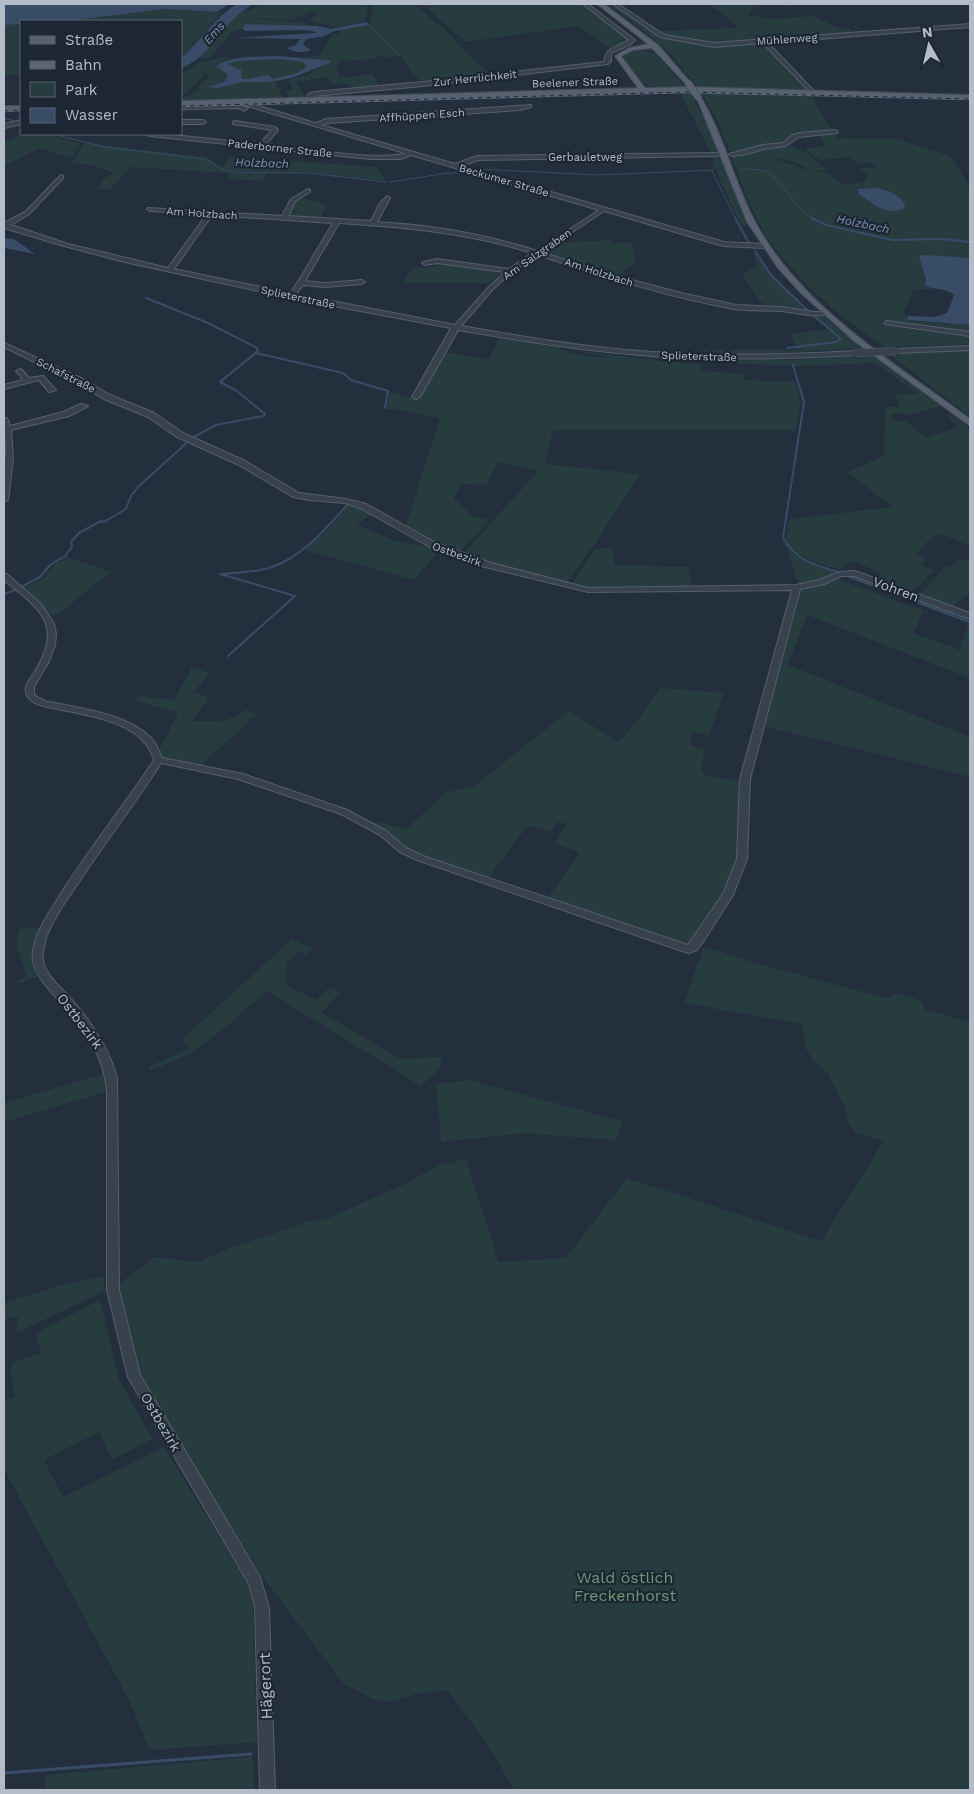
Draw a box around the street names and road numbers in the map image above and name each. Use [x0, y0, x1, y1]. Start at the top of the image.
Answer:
street label: Mühlenweg [756, 31, 818, 48]
street label: Zur Herrlichkeit [433, 68, 518, 89]
street label: Beelener Straße [532, 75, 618, 90]
street label: Affhüppen Esch [379, 106, 465, 125]
street label: Paderborner Straße [227, 137, 333, 160]
street label: Gerbauletweg [548, 151, 622, 164]
street label: Beckumer Straße [457, 161, 550, 200]
street label: Am Holzbach [166, 205, 238, 222]
street label: Am Salzgraben [501, 226, 574, 283]
street label: Am Holzbach [563, 255, 635, 290]
street label: Splieterstraße [260, 283, 336, 312]
street label: Splieterstraße [661, 349, 737, 364]
street label: Schafstraße [34, 355, 98, 396]
street label: Ostbezirk [430, 540, 483, 569]
street label: Vohren [871, 573, 921, 605]
street label: Ostbezirk [54, 990, 106, 1052]
street label: Ostbezirk [138, 1390, 184, 1454]
street label: Hägerort [255, 1652, 276, 1720]

